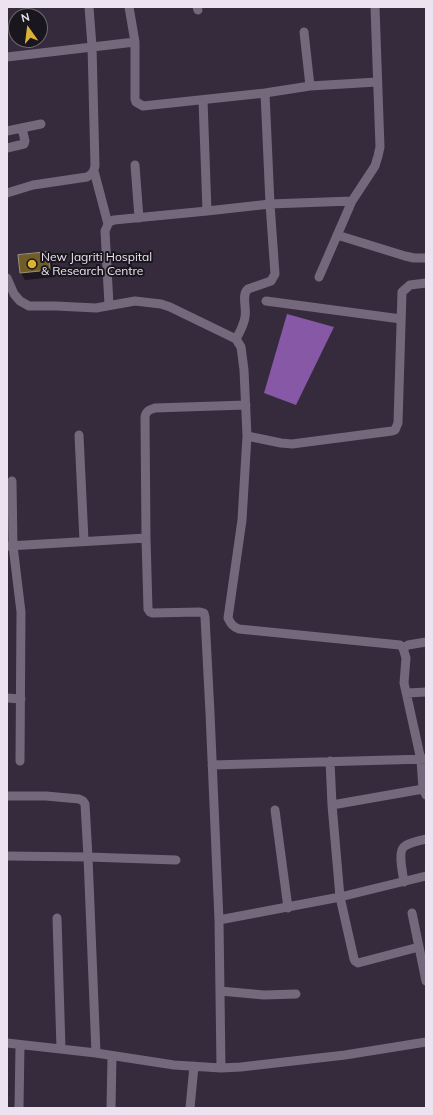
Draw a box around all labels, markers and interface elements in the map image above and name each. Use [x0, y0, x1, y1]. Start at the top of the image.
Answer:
north arrow [8, 8, 48, 48]
text: N [20, 10, 31, 25]
place label: New Jagriti Hospital & Research Centre [41, 250, 152, 278]
marker: New Jagriti Hospital & Research Centre [26, 258, 38, 270]

